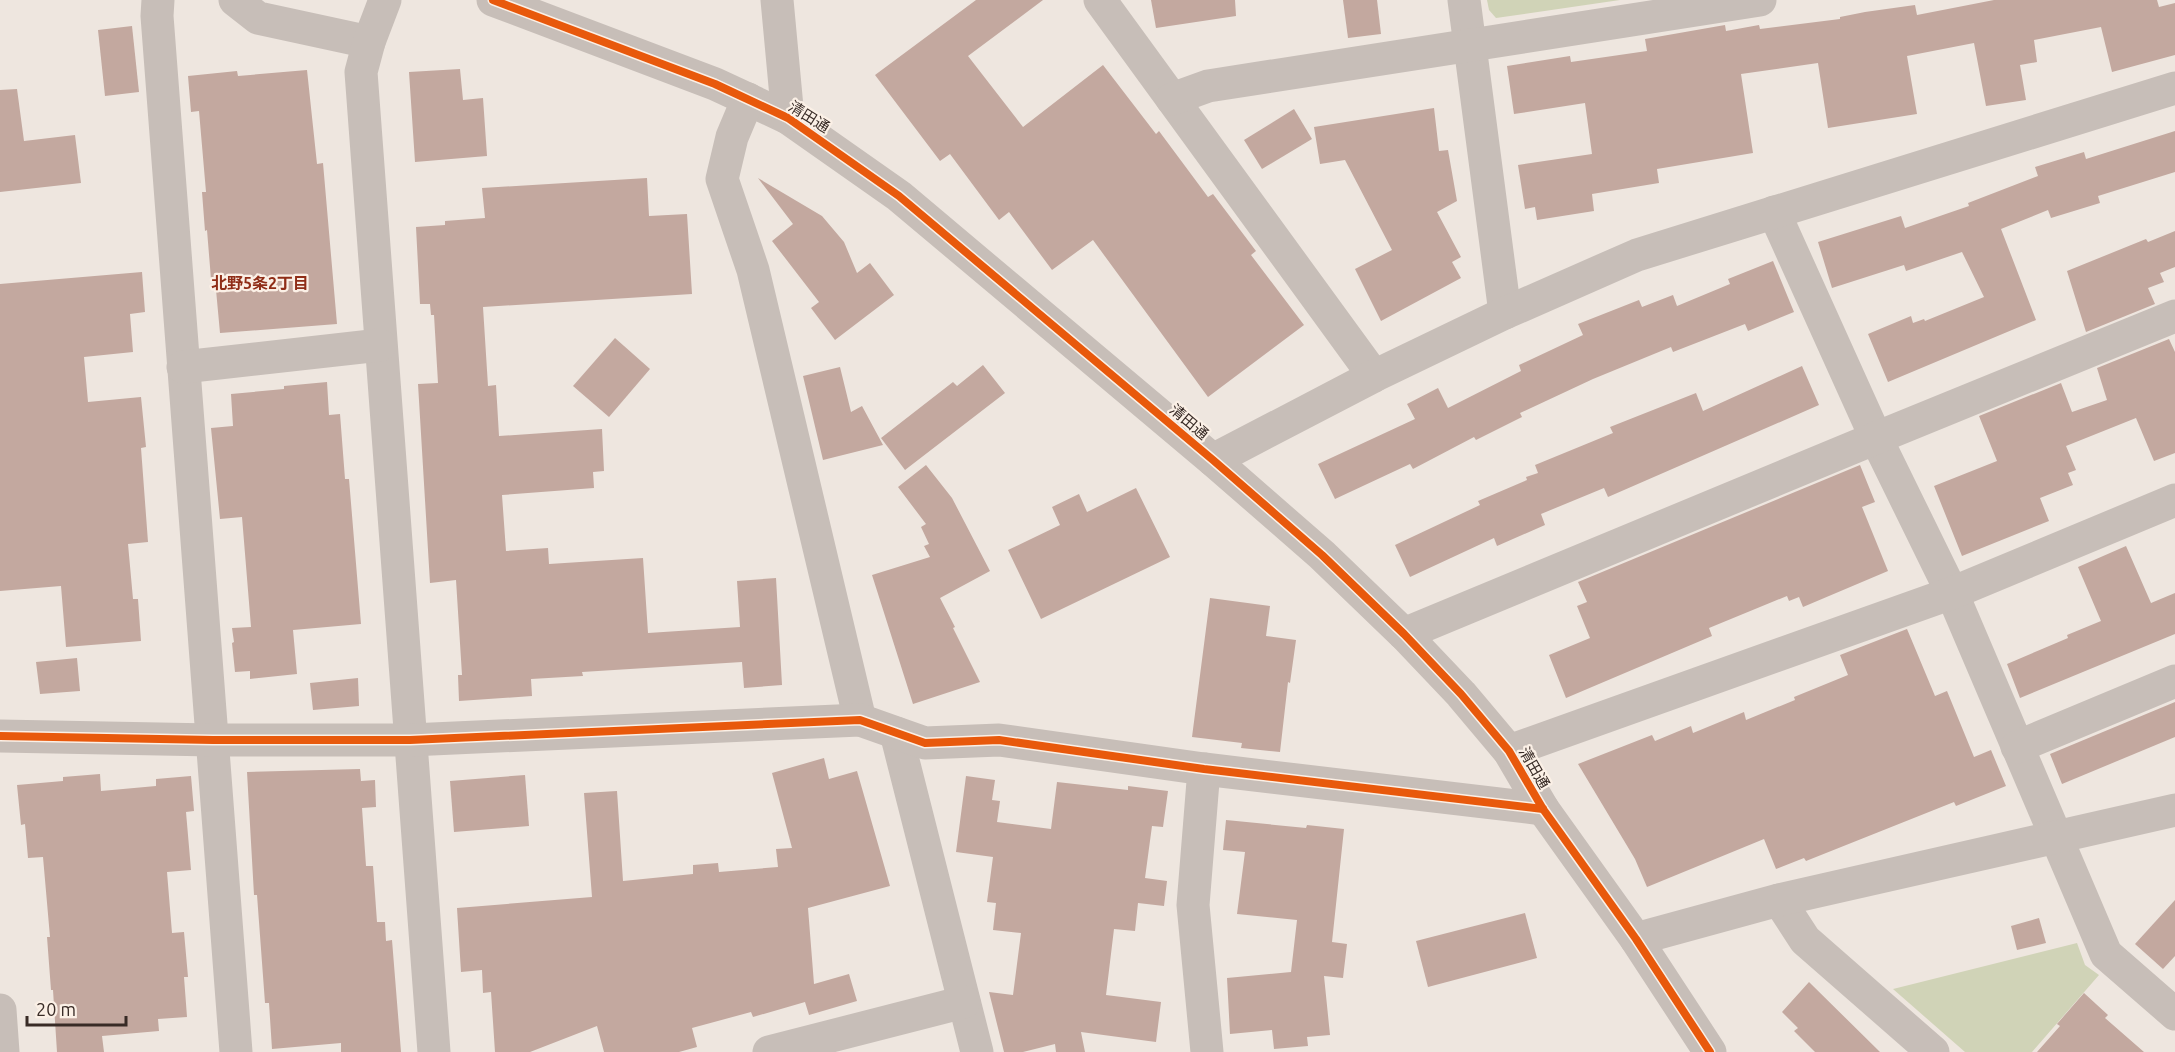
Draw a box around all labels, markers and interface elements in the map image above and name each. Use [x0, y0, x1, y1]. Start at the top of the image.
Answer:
street label: 清田通 [786, 97, 833, 136]
district label: 北野5条2丁目 [211, 274, 309, 292]
street label: 清田通 [1167, 401, 1212, 443]
street label: 清田通 [1516, 744, 1553, 791]
scale bar [27, 989, 126, 1027]
text: 20 m [36, 999, 76, 1019]

